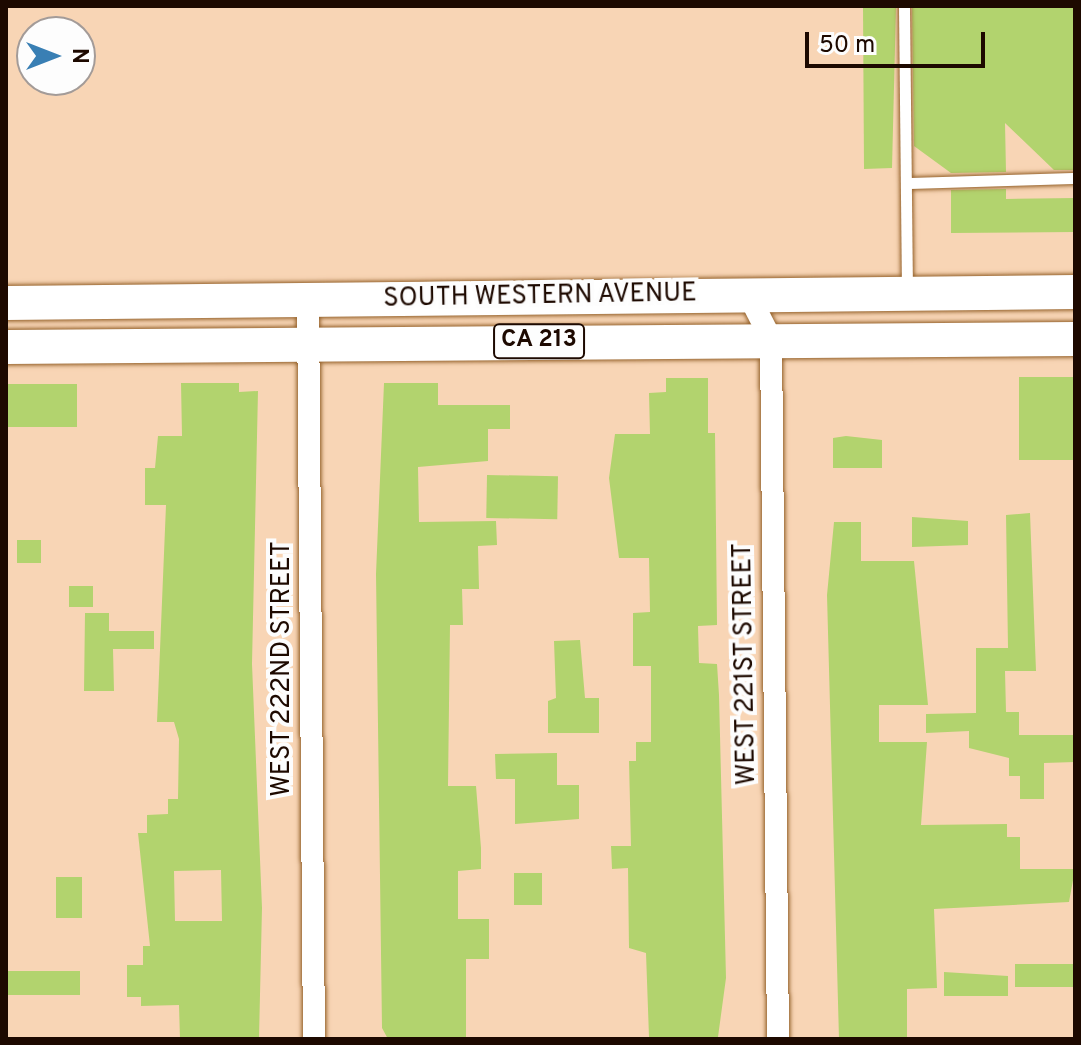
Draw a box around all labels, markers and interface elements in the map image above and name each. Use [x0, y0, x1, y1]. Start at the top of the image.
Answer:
north arrow [16, 16, 96, 96]
scale bar [809, 16, 989, 66]
text: 50 m [819, 31, 875, 61]
text: N [65, 48, 92, 64]
street label: SOUTH WESTERN AVENUE [382, 279, 698, 315]
road number: CA 213 [491, 321, 587, 361]
street label: WEST 222ND STREET [267, 541, 299, 797]
street label: WEST 221ST STREET [728, 541, 764, 787]

